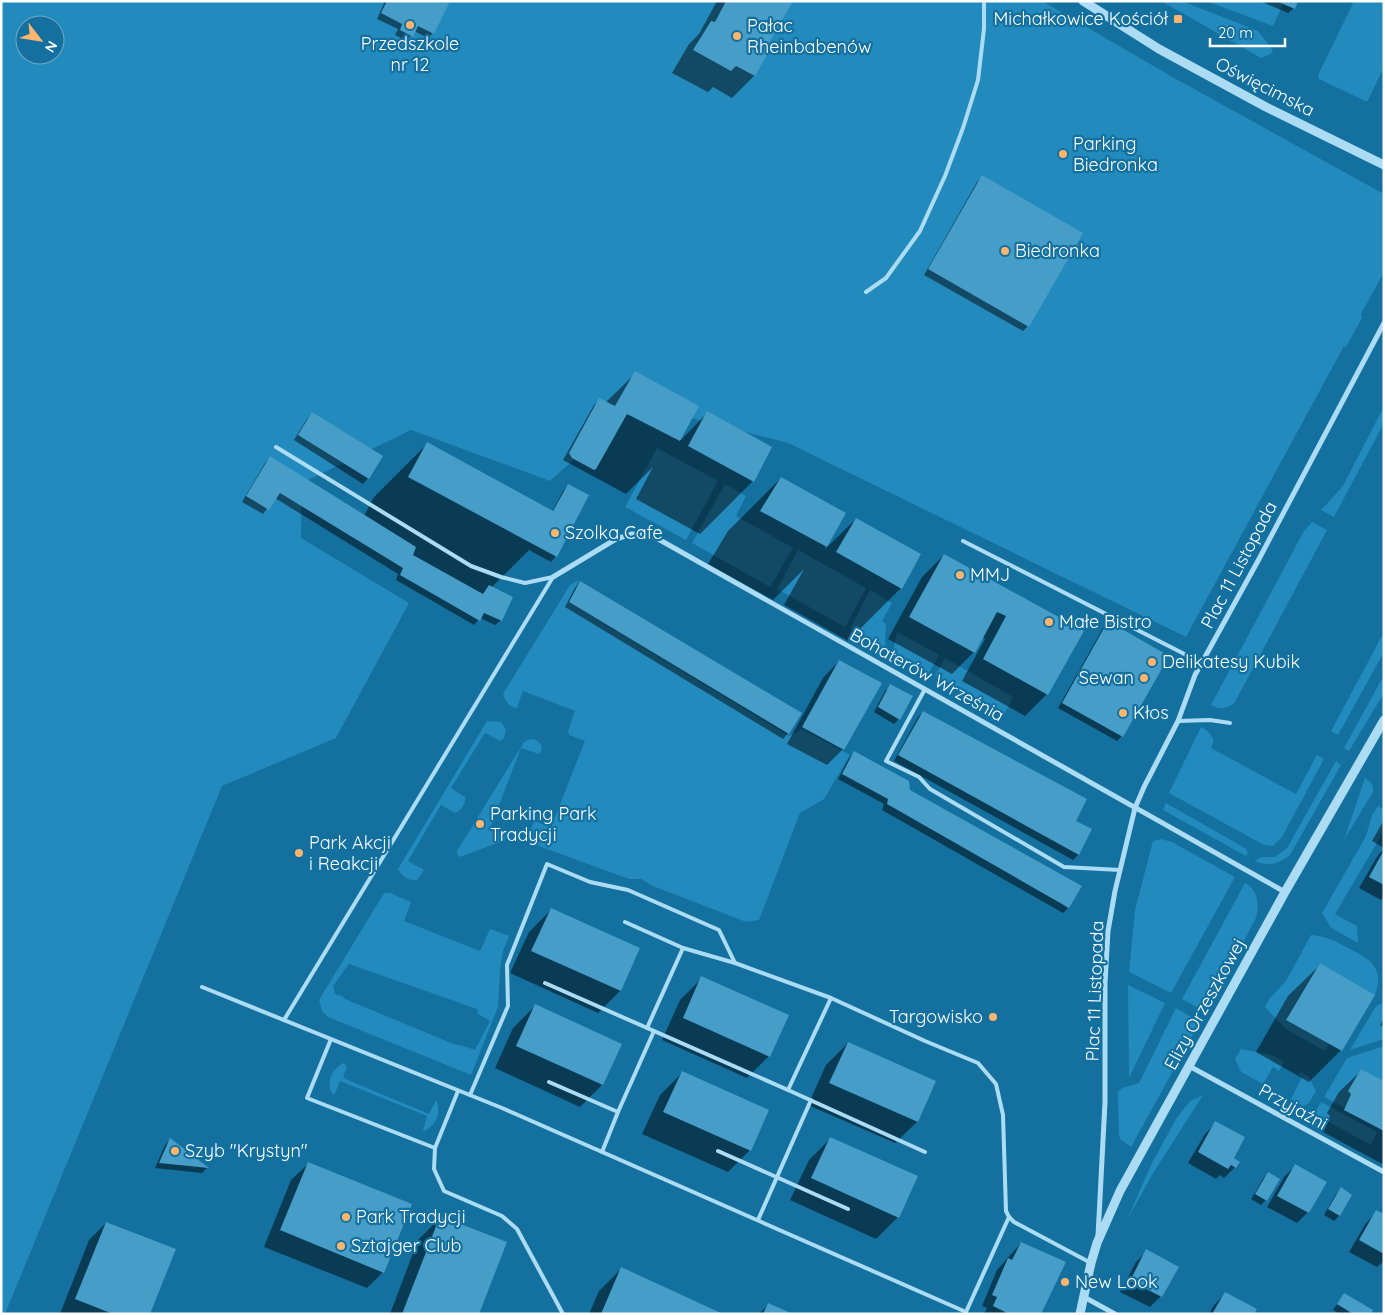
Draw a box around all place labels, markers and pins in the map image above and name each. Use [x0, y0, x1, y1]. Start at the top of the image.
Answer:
place label: Michałkowice Kościół [993, 7, 1169, 30]
marker: Michałkowice Kościół [1172, 13, 1184, 25]
place label: Pałac Rheinbabenów [747, 14, 871, 58]
marker: Przedszkole nr 12 [404, 19, 416, 31]
marker: Pałac Rheinbabenów [731, 30, 743, 42]
place label: Przedszkole nr 12 [361, 32, 459, 76]
place label: Parking Biedronka [1073, 132, 1158, 176]
marker: Parking Biedronka [1057, 148, 1069, 160]
place label: Biedronka [1015, 239, 1100, 262]
marker: Biedronka [999, 245, 1011, 257]
place label: Szolka Cafe [565, 521, 663, 544]
marker: Szolka Cafe [549, 527, 561, 539]
place label: MMJ [970, 563, 1010, 586]
marker: MMJ [954, 569, 966, 581]
place label: Małe Bistro [1059, 610, 1152, 633]
marker: Małe Bistro [1043, 616, 1055, 628]
place label: Delikatesy Kubik [1162, 650, 1300, 673]
marker: Delikatesy Kubik [1146, 656, 1158, 668]
place label: Sewan [1079, 666, 1134, 689]
marker: Sewan [1138, 672, 1150, 684]
place label: Kłos [1133, 701, 1169, 724]
marker: Kłos [1117, 707, 1129, 719]
place label: Parking Park Tradycji [490, 802, 597, 846]
marker: Parking Park Tradycji [474, 818, 486, 830]
place label: Park Akcji i Reakcji [309, 831, 391, 875]
marker: Park Akcji i Reakcji [293, 847, 305, 859]
place label: Targowisko [889, 1005, 983, 1028]
marker: Targowisko [987, 1011, 999, 1023]
place label: Szyb "Krystyn" [185, 1139, 308, 1162]
marker: Szyb "Krystyn" [169, 1145, 181, 1157]
place label: Park Tradycji [356, 1205, 466, 1228]
marker: Park Tradycji [340, 1211, 352, 1223]
place label: Sztajger Club [351, 1234, 462, 1257]
marker: Sztajger Club [335, 1240, 347, 1252]
place label: New Look [1075, 1270, 1158, 1293]
marker: New Look [1059, 1276, 1071, 1288]

